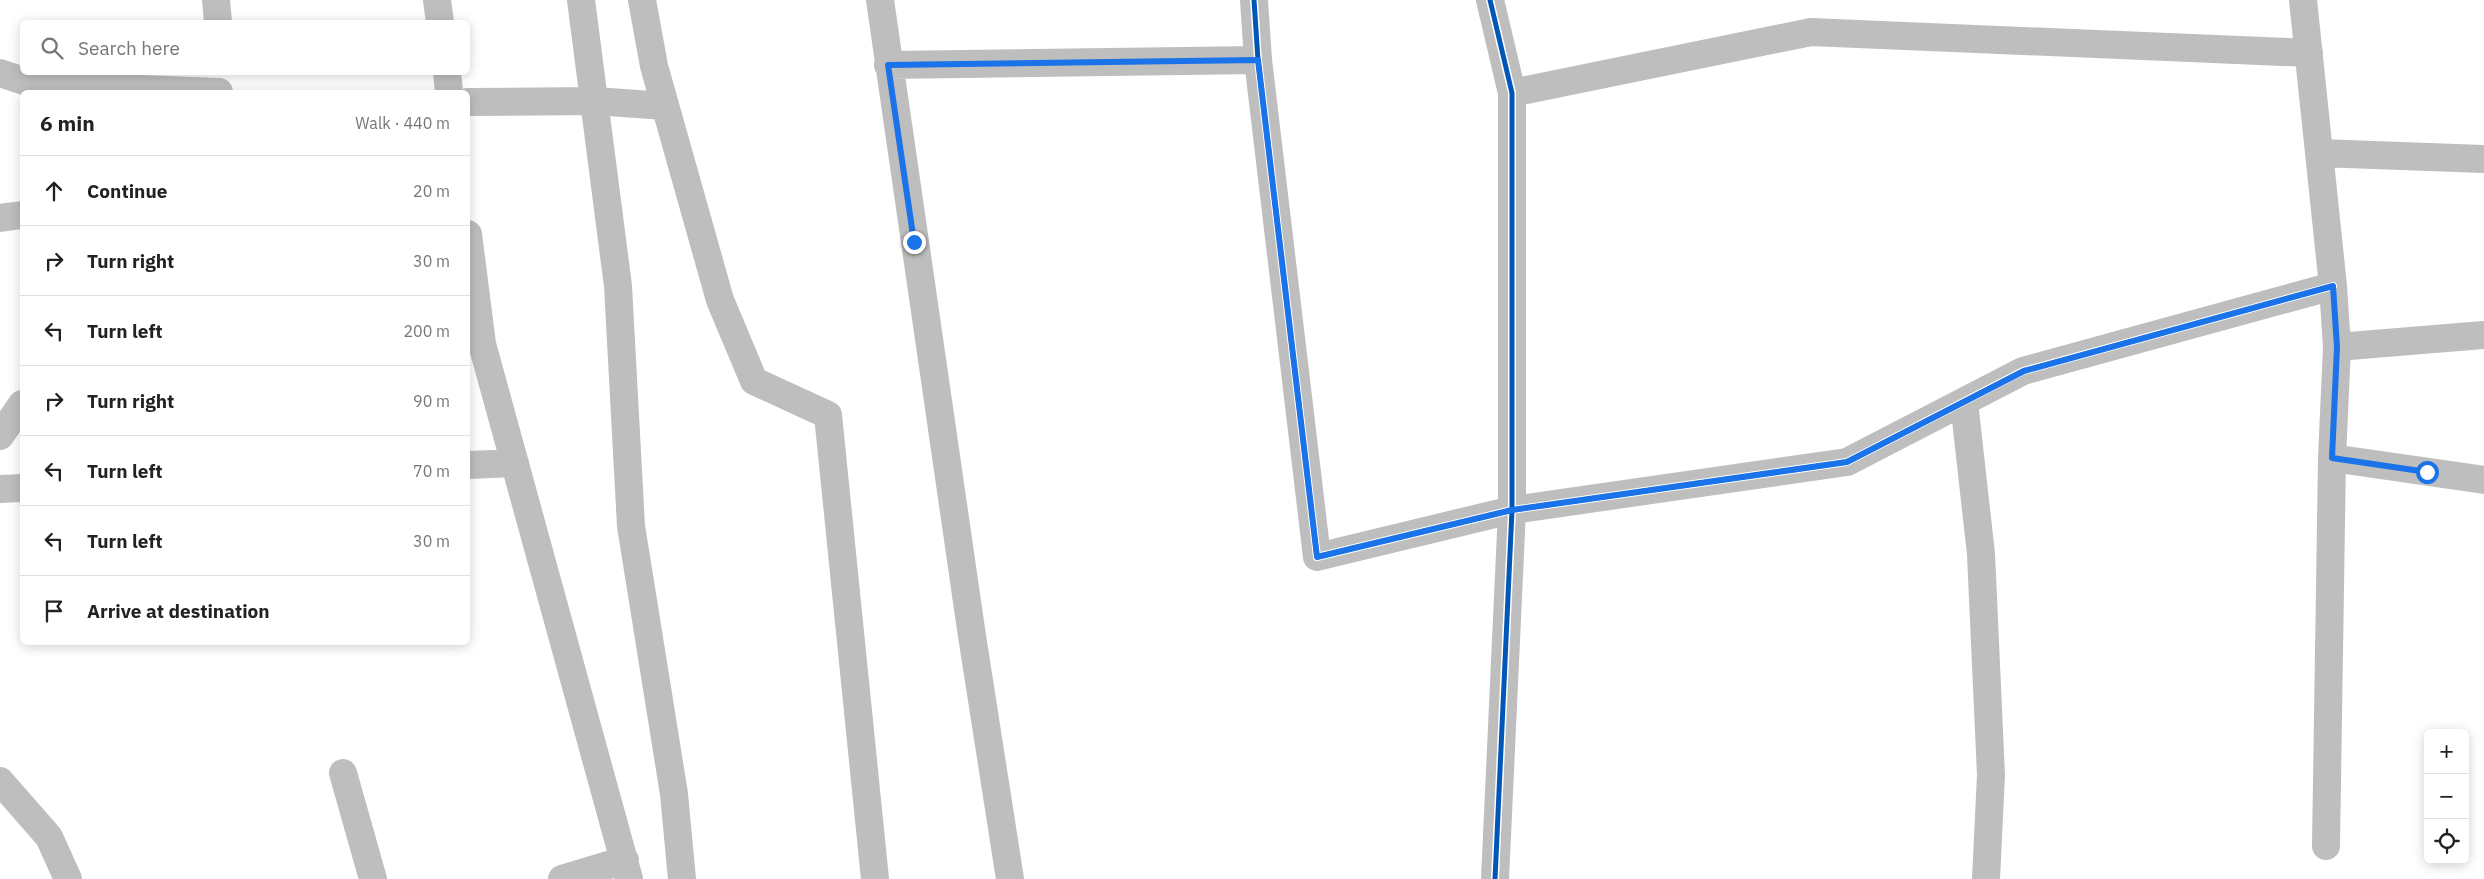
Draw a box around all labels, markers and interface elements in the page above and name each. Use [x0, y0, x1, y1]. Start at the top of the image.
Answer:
search box [20, 20, 470, 75]
icon: search [38, 34, 66, 62]
text: Search here [78, 36, 180, 60]
text: 6 min [40, 109, 95, 137]
text: Walk · 440 m [355, 113, 450, 133]
icon: ahead [40, 177, 68, 205]
text: Continue [87, 179, 167, 203]
text: 20 m [413, 181, 450, 201]
route end [903, 231, 926, 254]
icon: right [40, 247, 68, 275]
text: Turn right [87, 249, 174, 273]
text: 30 m [413, 251, 450, 271]
icon: left [40, 317, 68, 345]
text: Turn left [87, 319, 163, 343]
text: 200 m [403, 321, 450, 341]
icon: right [40, 387, 68, 415]
text: Turn right [87, 389, 174, 413]
text: 90 m [413, 391, 450, 411]
icon: left [40, 457, 68, 485]
text: Turn left [87, 459, 163, 483]
text: 70 m [413, 461, 450, 481]
route start [2416, 461, 2439, 484]
icon: left [40, 527, 68, 555]
text: Turn left [87, 529, 163, 553]
text: 30 m [413, 531, 450, 551]
icon: arrive [40, 597, 68, 625]
text: Arrive at destination [87, 599, 270, 623]
map controls [2424, 729, 2469, 864]
button: + [2424, 729, 2469, 774]
button: − [2424, 774, 2469, 819]
button: locate [2424, 819, 2469, 864]

